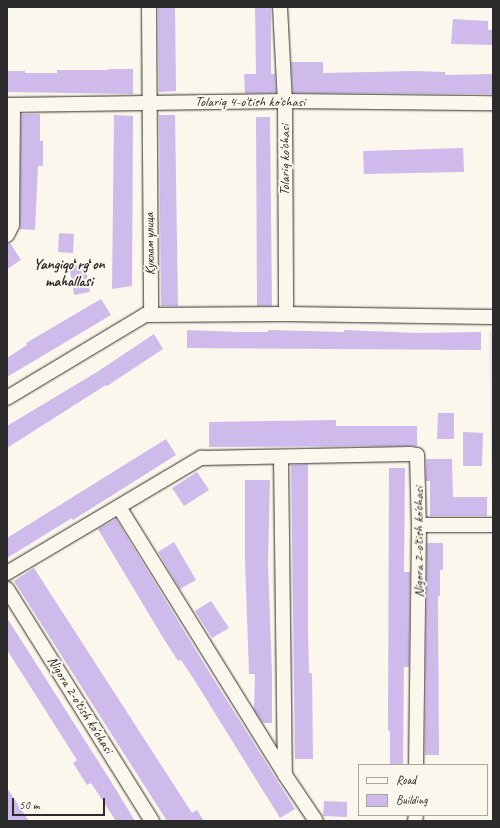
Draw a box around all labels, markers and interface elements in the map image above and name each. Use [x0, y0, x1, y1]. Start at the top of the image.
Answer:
street label: Tolariq 4-o'tish ko'chasi [195, 94, 305, 110]
street label: Tolariq ko'chasi [277, 124, 293, 196]
street label: Куклам улица [141, 212, 159, 276]
district label: Yangiqoʻrgʻon mahallasi [33, 255, 105, 290]
street label: Nigora 2-o'tish ko'chasi [411, 486, 427, 598]
street label: Nigora 2-o'tish ko'chasi [43, 653, 117, 757]
legend [358, 764, 488, 816]
text: Road [396, 772, 416, 788]
scale bar [14, 790, 107, 816]
text: Building [396, 792, 428, 808]
text: 50 m [19, 797, 39, 813]

